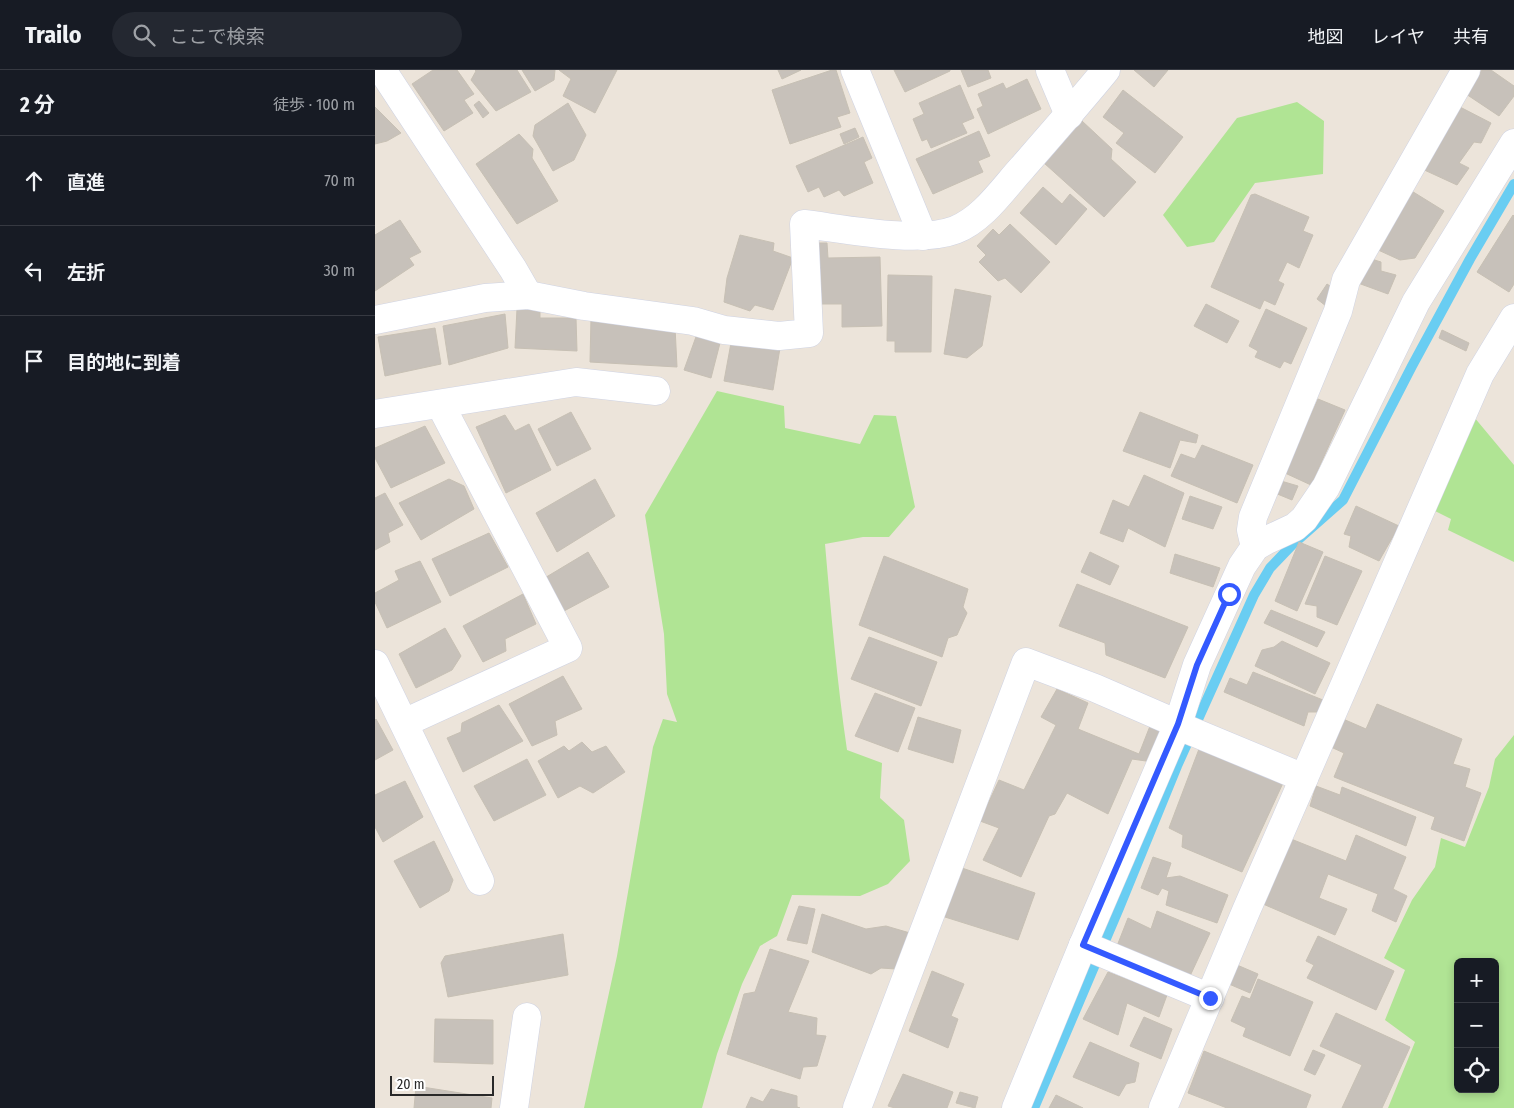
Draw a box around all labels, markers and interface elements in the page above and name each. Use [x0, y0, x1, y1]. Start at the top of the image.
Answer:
search box [112, 12, 462, 57]
text: Trailo [25, 21, 82, 49]
icon: search [130, 21, 158, 49]
text: ここで検索 [170, 25, 265, 48]
text: 地図 [1308, 26, 1344, 48]
text: レイヤ [1372, 26, 1425, 48]
text: 共有 [1453, 26, 1489, 48]
text: 2 分 [20, 92, 55, 118]
text: 徒歩 · 100 m [273, 95, 355, 114]
icon: ahead [20, 167, 48, 195]
text: 直進 [67, 171, 105, 194]
text: 70 m [324, 171, 355, 190]
icon: left [20, 257, 48, 285]
text: 左折 [67, 261, 105, 284]
text: 30 m [323, 261, 355, 280]
icon: arrive [20, 347, 48, 375]
text: 目的地に到着 [67, 351, 181, 374]
route start [1218, 583, 1241, 606]
map controls [1454, 958, 1499, 1093]
button: + [1454, 958, 1499, 1003]
route end [1199, 987, 1222, 1010]
button: − [1454, 1003, 1499, 1048]
button: locate [1454, 1048, 1499, 1093]
scale bar [390, 1073, 494, 1096]
text: 20 m [397, 1076, 425, 1093]

